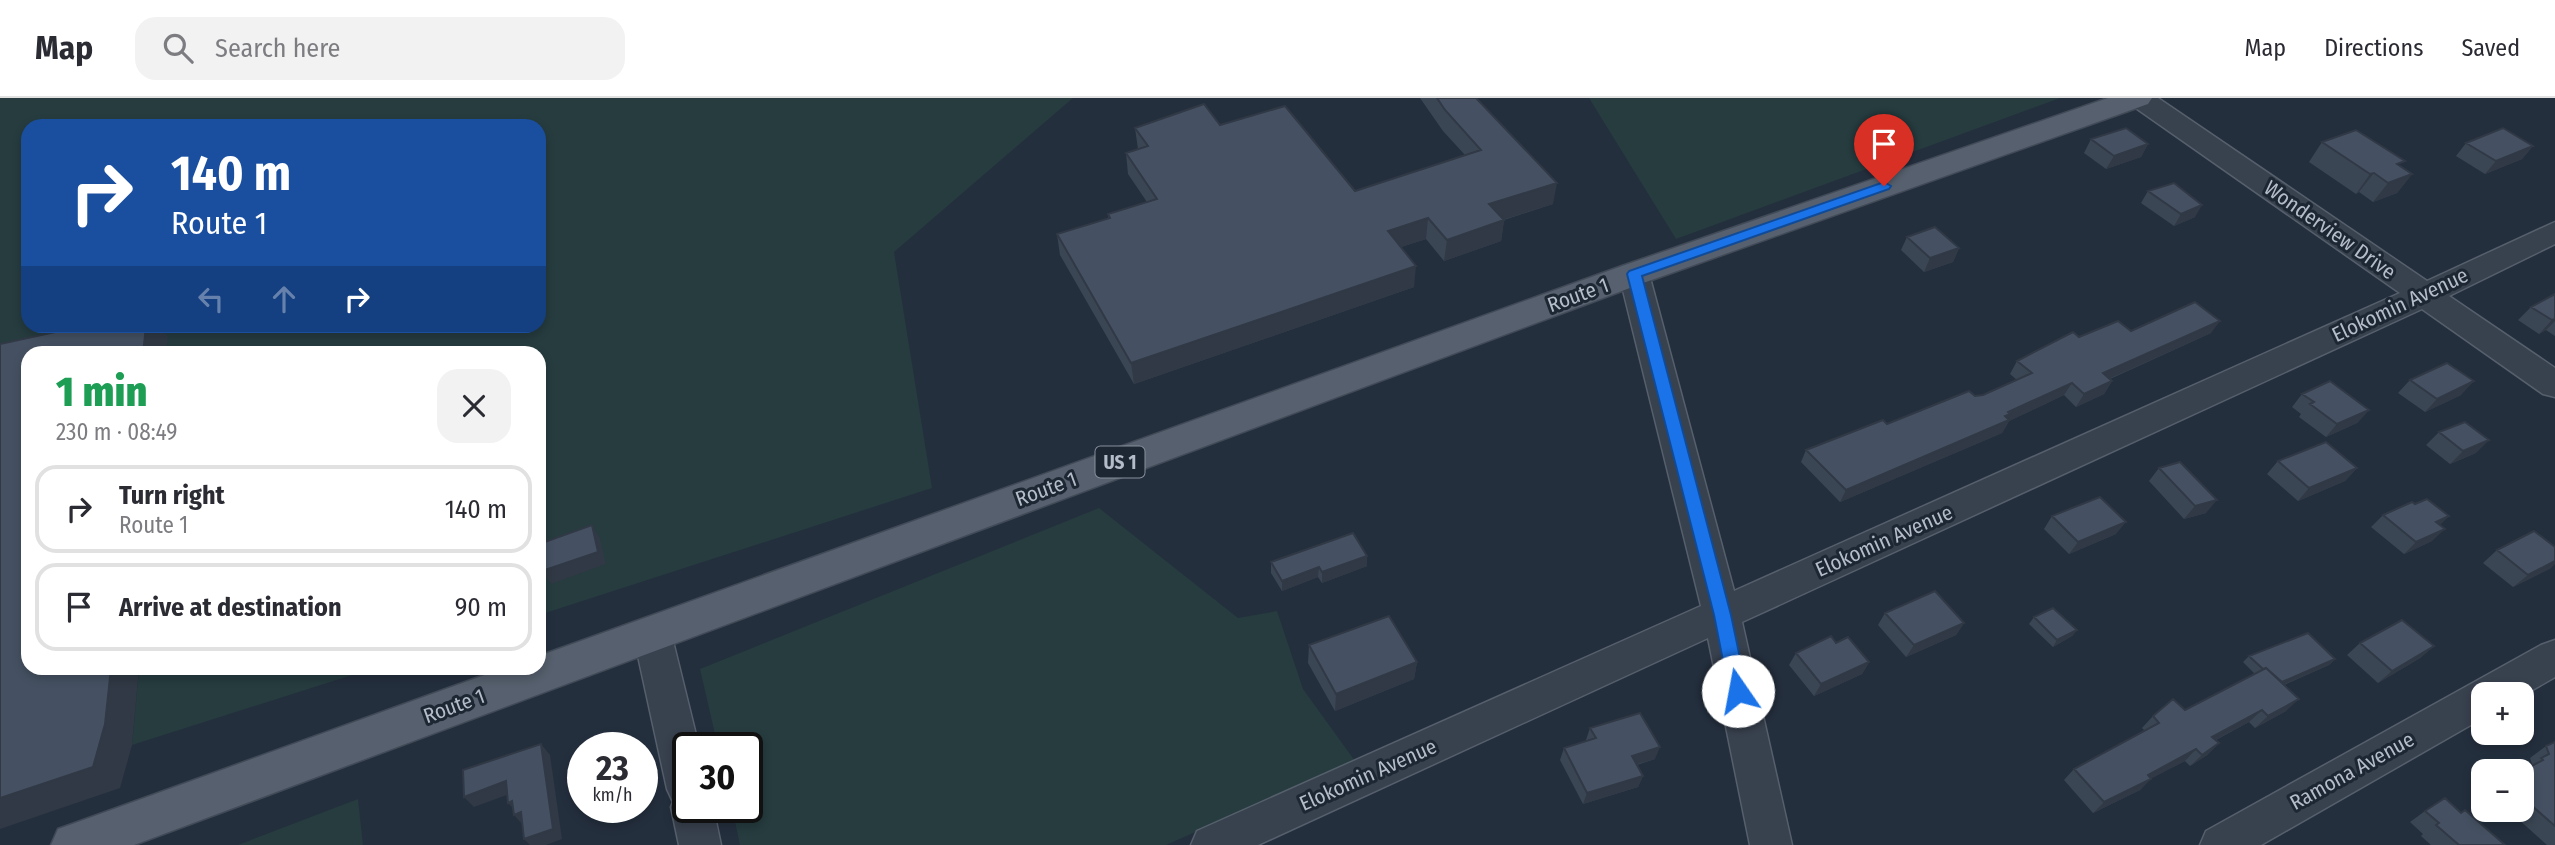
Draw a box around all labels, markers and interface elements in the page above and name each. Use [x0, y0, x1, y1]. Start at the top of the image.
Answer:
search box [135, 17, 625, 80]
text: Map [35, 28, 93, 68]
icon: search [159, 29, 197, 67]
text: Search here [215, 33, 340, 64]
text: Map [2245, 34, 2286, 62]
text: Directions [2324, 34, 2423, 62]
text: Saved [2461, 34, 2520, 62]
pin [1854, 114, 1914, 186]
icon: arrive [1865, 125, 1903, 163]
text: 140 m [171, 144, 291, 203]
icon: right [56, 147, 147, 238]
street label: Wonderview Drive [2259, 175, 2401, 285]
text: Route 1 [171, 204, 267, 242]
street label: Elokomin Avenue [2328, 262, 2472, 348]
street label: Route 1 [1544, 272, 1612, 318]
icon: left [192, 280, 230, 318]
icon: ahead [265, 280, 303, 318]
icon: right [338, 280, 376, 318]
text: 1 min [56, 367, 147, 417]
button: close [437, 369, 511, 443]
text: 230 m · 08:49 [56, 418, 177, 446]
road number: US 1 [1096, 446, 1144, 478]
street label: Route 1 [1012, 466, 1080, 512]
text: Turn right [119, 480, 225, 511]
icon: right [60, 490, 98, 528]
text: 140 m [445, 494, 507, 525]
street label: Elokomin Avenue [1811, 499, 1957, 583]
text: Route 1 [119, 511, 188, 539]
icon: arrive [60, 588, 98, 626]
text: Arrive at destination [119, 592, 342, 623]
text: 90 m [455, 592, 507, 623]
position arrow [1701, 654, 1775, 728]
map controls [2471, 682, 2534, 822]
button: + [2471, 682, 2534, 745]
street label: Route 1 [420, 683, 488, 729]
street label: Ramona Avenue [2285, 726, 2419, 816]
speed limit sign: 30 [672, 732, 763, 823]
street label: Elokomin Avenue [1295, 733, 1441, 817]
text: 23 [596, 747, 629, 789]
button: − [2471, 759, 2534, 822]
text: km/h [592, 784, 633, 806]

